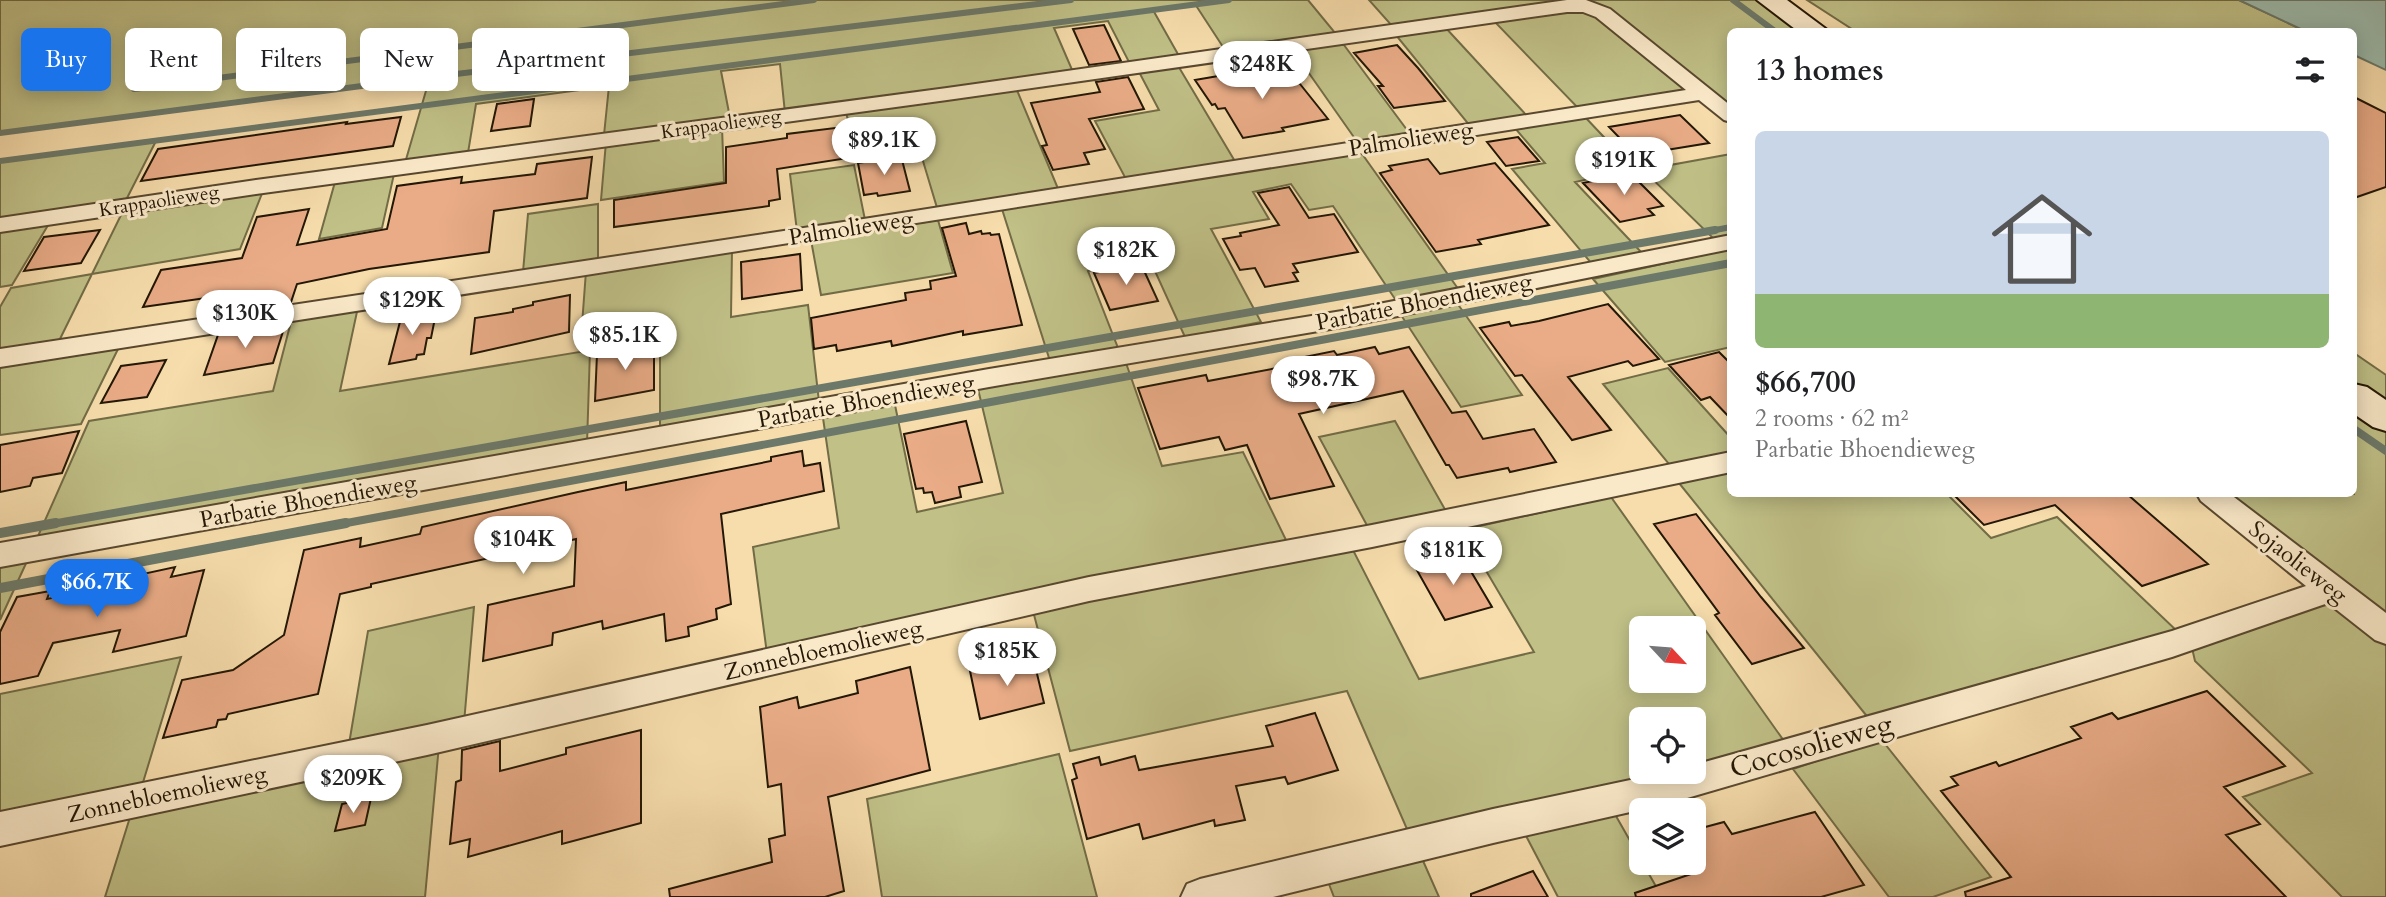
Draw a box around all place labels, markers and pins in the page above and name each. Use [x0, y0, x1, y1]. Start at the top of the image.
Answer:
pin: $248K [1213, 42, 1311, 101]
pin: $89.1K [827, 118, 941, 177]
pin: $191K [1575, 138, 1673, 197]
pin: $182K [1077, 228, 1175, 287]
pin: $129K [363, 278, 461, 337]
pin: $130K [196, 290, 294, 350]
pin: $85.1K [568, 312, 682, 372]
pin: $98.7K [1266, 356, 1380, 416]
pin: $104K [474, 516, 572, 576]
pin: $181K [1404, 528, 1502, 587]
pin: $66.7K [40, 560, 154, 619]
pin: $185K [958, 628, 1056, 688]
pin: $209K [304, 756, 402, 815]

